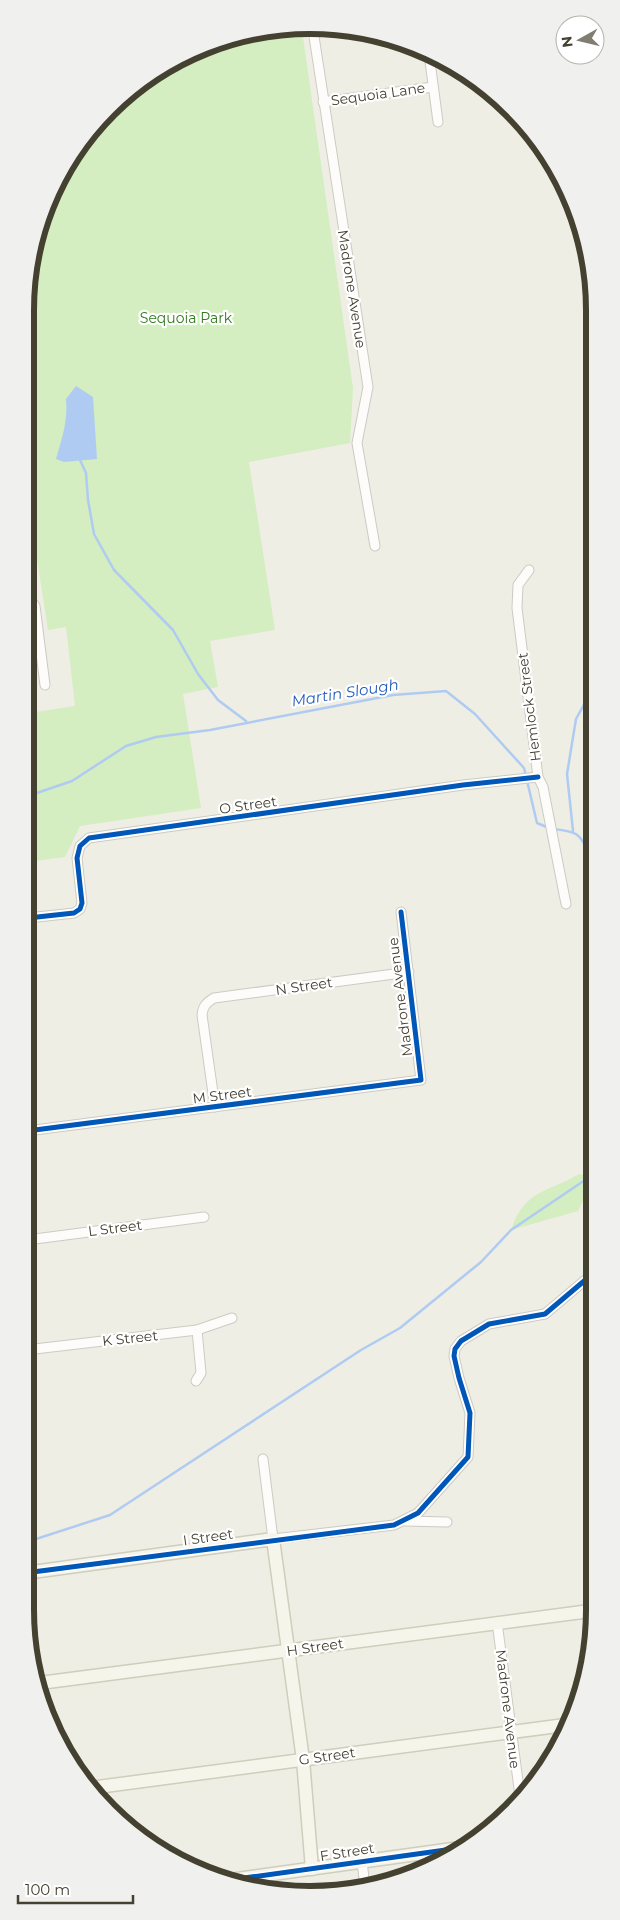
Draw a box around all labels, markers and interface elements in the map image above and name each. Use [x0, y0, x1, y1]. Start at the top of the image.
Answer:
north arrow [555, 15, 605, 65]
text: N [557, 35, 577, 49]
street label: Sequoia Lane [330, 78, 426, 110]
street label: Madrone Avenue [334, 228, 370, 350]
park label: Sequoia Park [140, 309, 233, 327]
street label: Hemlock Street [513, 651, 545, 762]
water label: Martin Slough [290, 675, 400, 710]
street label: O Street [218, 792, 278, 818]
street label: Madrone Avenue [384, 936, 416, 1058]
street label: N Street [274, 973, 334, 999]
street label: M Street [191, 1082, 253, 1108]
street label: L Street [87, 1216, 143, 1240]
street label: K Street [101, 1326, 159, 1350]
street label: I Street [182, 1525, 234, 1549]
street label: H Street [285, 1634, 345, 1660]
street label: Madrone Avenue [492, 1648, 524, 1770]
street label: G Street [298, 1743, 357, 1769]
street label: F Street [319, 1839, 376, 1865]
scale bar [18, 1872, 132, 1904]
text: 100 m [25, 1880, 70, 1899]

